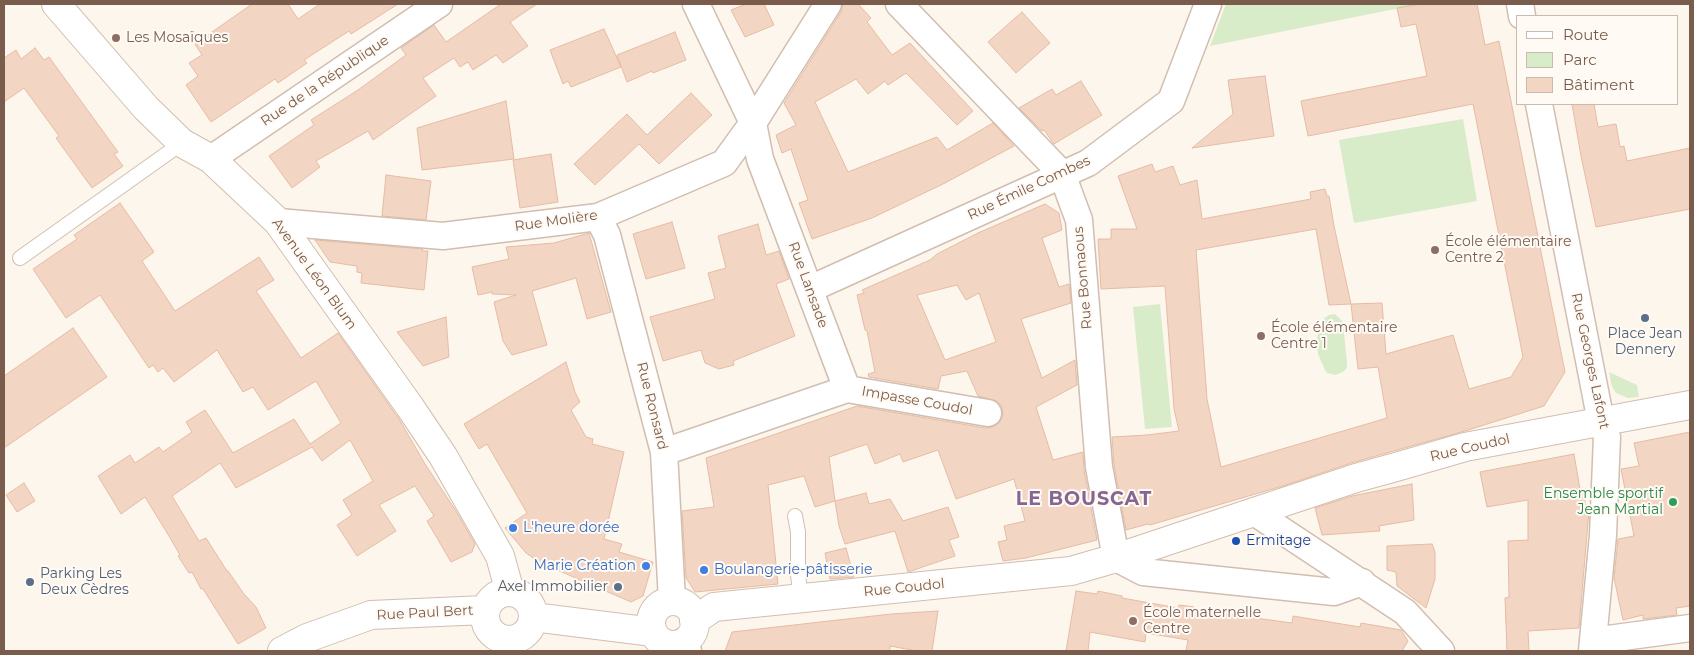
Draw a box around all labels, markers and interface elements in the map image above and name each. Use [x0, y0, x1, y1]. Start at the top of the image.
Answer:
legend [1516, 15, 1679, 105]
text: Route [1563, 25, 1608, 44]
place label: Les Mosaïques [126, 30, 228, 46]
marker: Les Mosaïques [110, 32, 122, 44]
street label: Rue de la République [258, 32, 392, 130]
text: Parc [1563, 50, 1597, 69]
text: Bâtiment [1563, 75, 1635, 94]
street label: Rue Émile Combes [965, 152, 1093, 224]
street label: Rue Molière [513, 207, 599, 235]
street label: Avenue Léon Blum [268, 215, 360, 333]
street label: Rue Bonnaous [1070, 226, 1096, 330]
place label: École élémentaire Centre 2 [1445, 234, 1571, 266]
street label: Rue Lansade [785, 240, 831, 330]
marker: École élémentaire Centre 2 [1429, 244, 1441, 256]
street label: Rue Georges Lafont [1567, 291, 1613, 431]
marker: Place Jean Dennery [1639, 312, 1651, 324]
place label: École élémentaire Centre 1 [1271, 320, 1397, 352]
place label: Place Jean Dennery [1608, 326, 1682, 358]
marker: École élémentaire Centre 1 [1255, 330, 1267, 342]
street label: Rue Ronsard [633, 360, 671, 452]
street label: Impasse Coudol [860, 383, 974, 419]
street label: Rue Coudol [1428, 431, 1512, 465]
place label: Ensemble sportif Jean Martial [1544, 486, 1663, 518]
district label: LE BOUSCAT [1015, 488, 1153, 510]
marker: Ensemble sportif Jean Martial [1667, 496, 1679, 508]
place label: L'heure dorée [523, 520, 620, 536]
marker: L'heure dorée [507, 522, 519, 534]
place label: Ermitage [1246, 533, 1311, 549]
marker: Ermitage [1230, 535, 1242, 547]
place label: Marie Création [533, 558, 636, 574]
marker: Marie Création [640, 560, 652, 572]
place label: Boulangerie-pâtisserie [714, 562, 872, 578]
marker: Boulangerie-pâtisserie [698, 564, 710, 576]
place label: Parking Les Deux Cèdres [40, 566, 129, 598]
street label: Rue Coudol [863, 575, 945, 601]
marker: Parking Les Deux Cèdres [24, 576, 36, 588]
place label: Axel Immobilier [498, 579, 608, 595]
marker: Axel Immobilier [612, 581, 624, 593]
street label: Rue Paul Bert [376, 602, 474, 624]
place label: École maternelle Centre [1143, 605, 1261, 638]
marker: École maternelle Centre [1127, 615, 1139, 627]

